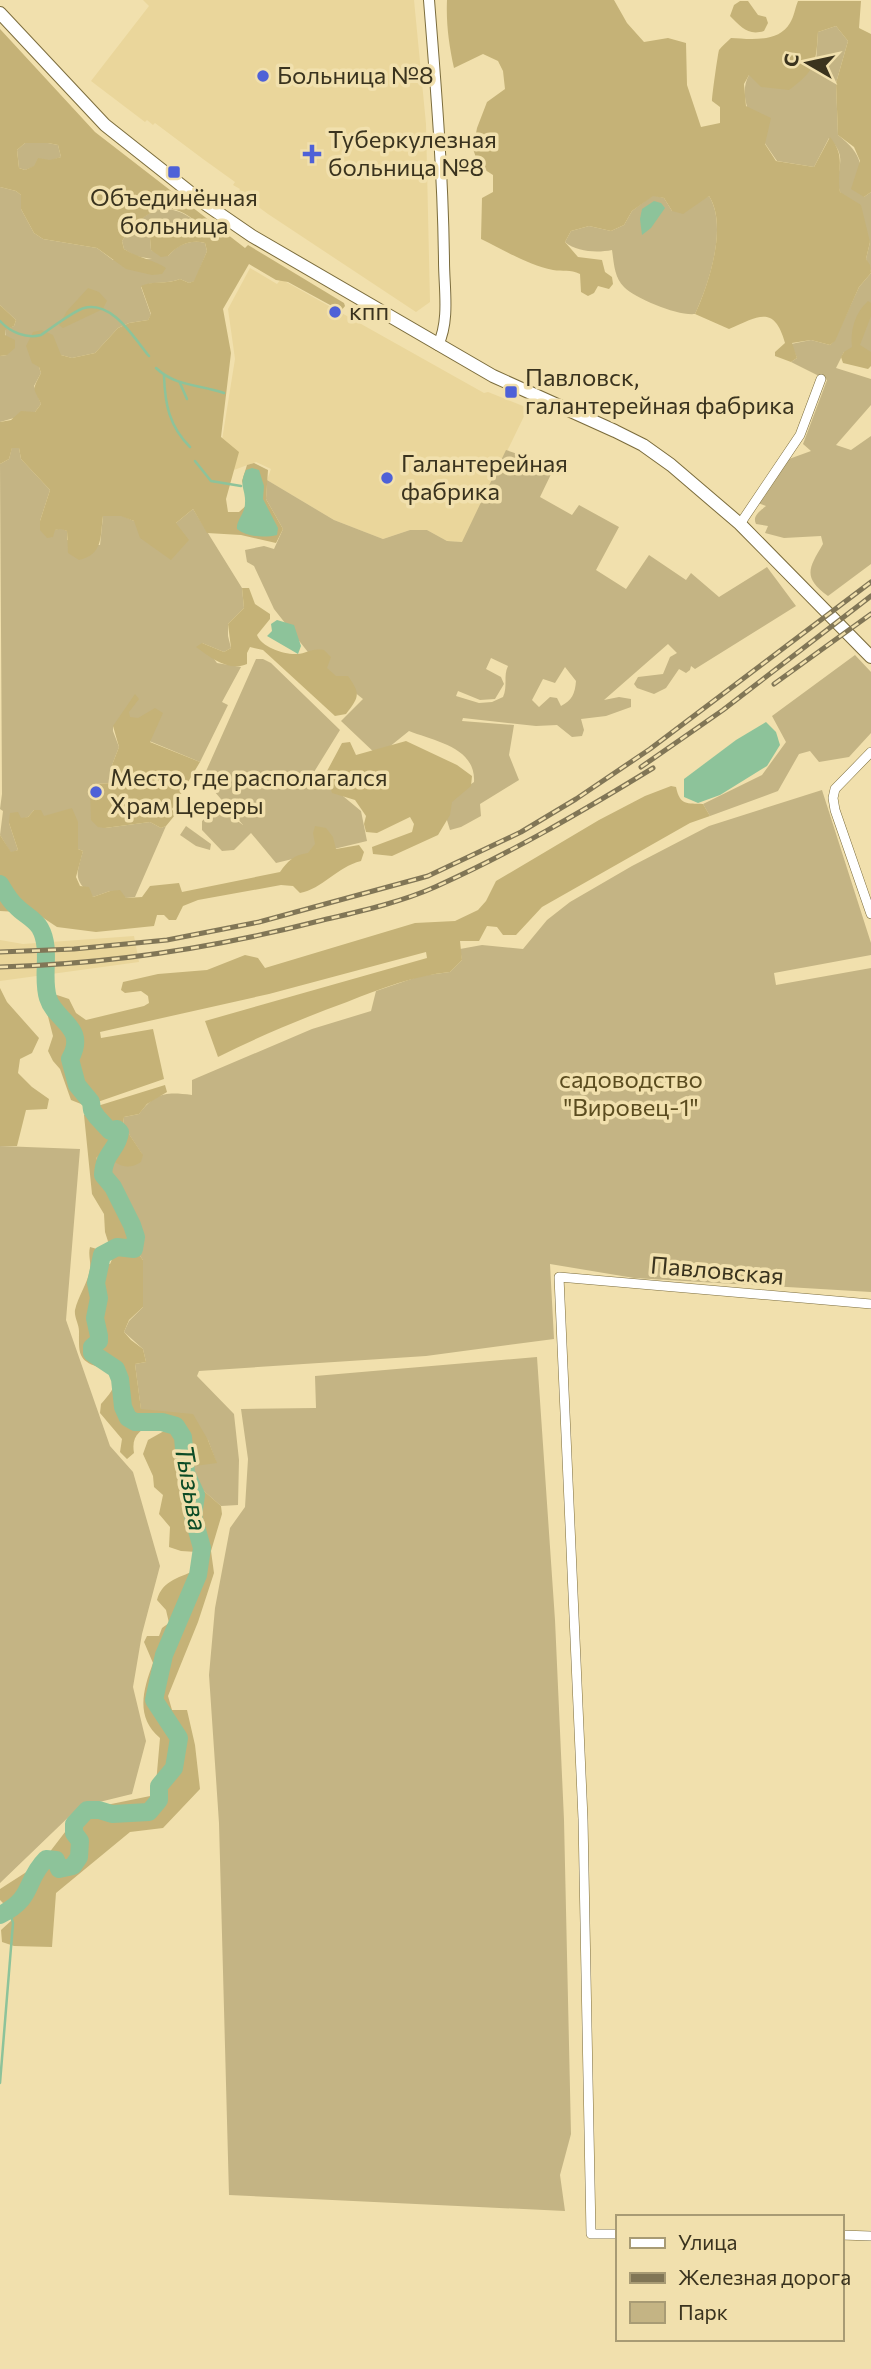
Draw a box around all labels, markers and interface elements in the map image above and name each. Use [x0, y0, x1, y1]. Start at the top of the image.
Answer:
north arrow [773, 28, 843, 98]
text: С [778, 52, 803, 68]
place label: Больница №8 [277, 60, 434, 89]
marker: Больница №8 [255, 68, 271, 84]
place label: Туберкулезная больница №8 [328, 124, 497, 181]
marker: Туберкулезная больница №8 [302, 144, 322, 164]
marker: Объединённая больница [166, 164, 182, 180]
place label: Объединённая больница [90, 182, 258, 239]
place label: кпп [349, 296, 389, 325]
marker: кпп [327, 304, 343, 320]
place label: Павловск, галантерейная фабрика [525, 362, 795, 419]
marker: Павловск, галантерейная фабрика [503, 384, 519, 400]
place label: Галантерейная фабрика [401, 448, 568, 505]
marker: Галантерейная фабрика [379, 470, 395, 486]
place label: Место, где располагался Храм Цереры [110, 762, 388, 819]
marker: Место, где располагался Храм Цереры [88, 784, 104, 800]
park label: садоводство "Вировец-1" [559, 1064, 703, 1121]
street label: Павловская [649, 1249, 785, 1290]
water label: Тызьва [170, 1442, 215, 1533]
legend [616, 2215, 843, 2341]
text: Улица [678, 2229, 737, 2254]
text: Железная дорога [678, 2264, 851, 2289]
text: Парк [678, 2299, 728, 2324]

